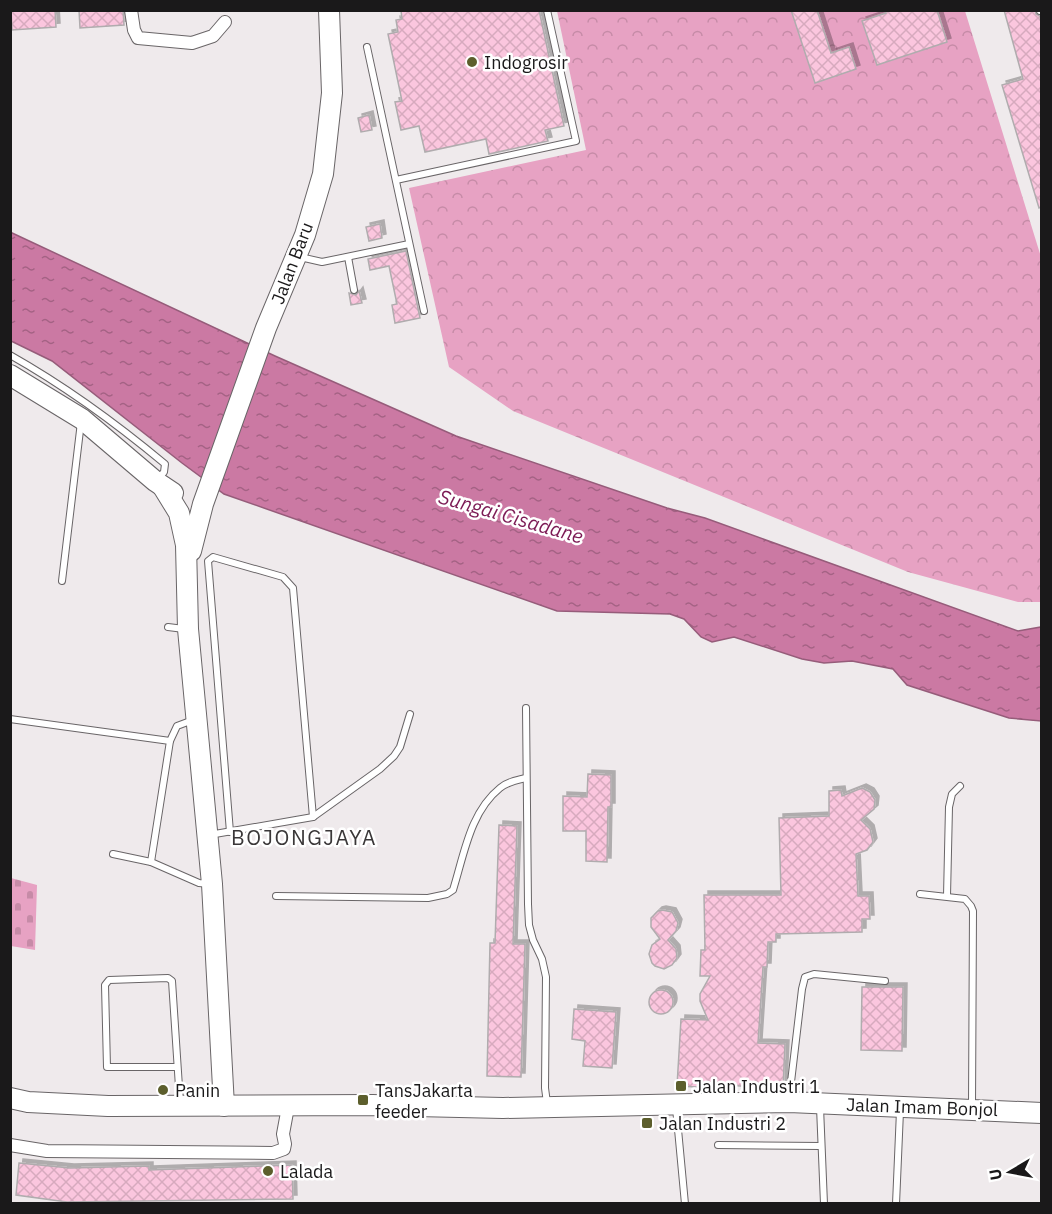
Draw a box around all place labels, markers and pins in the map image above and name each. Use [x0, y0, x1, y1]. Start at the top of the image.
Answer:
place label: Indogrosir [484, 51, 568, 74]
marker: Indogrosir [465, 55, 479, 69]
place label: Jalan Industri 1 [693, 1075, 820, 1098]
place label: Panin [175, 1079, 220, 1102]
place label: TansJakarta feeder [375, 1079, 473, 1123]
marker: Jalan Industri 1 [674, 1079, 688, 1093]
marker: Panin [156, 1083, 170, 1097]
marker: TansJakarta feeder [356, 1093, 370, 1107]
place label: Jalan Industri 2 [659, 1112, 786, 1135]
marker: Jalan Industri 2 [640, 1116, 654, 1130]
place label: Lalada [280, 1160, 334, 1183]
marker: Lalada [261, 1164, 275, 1178]

